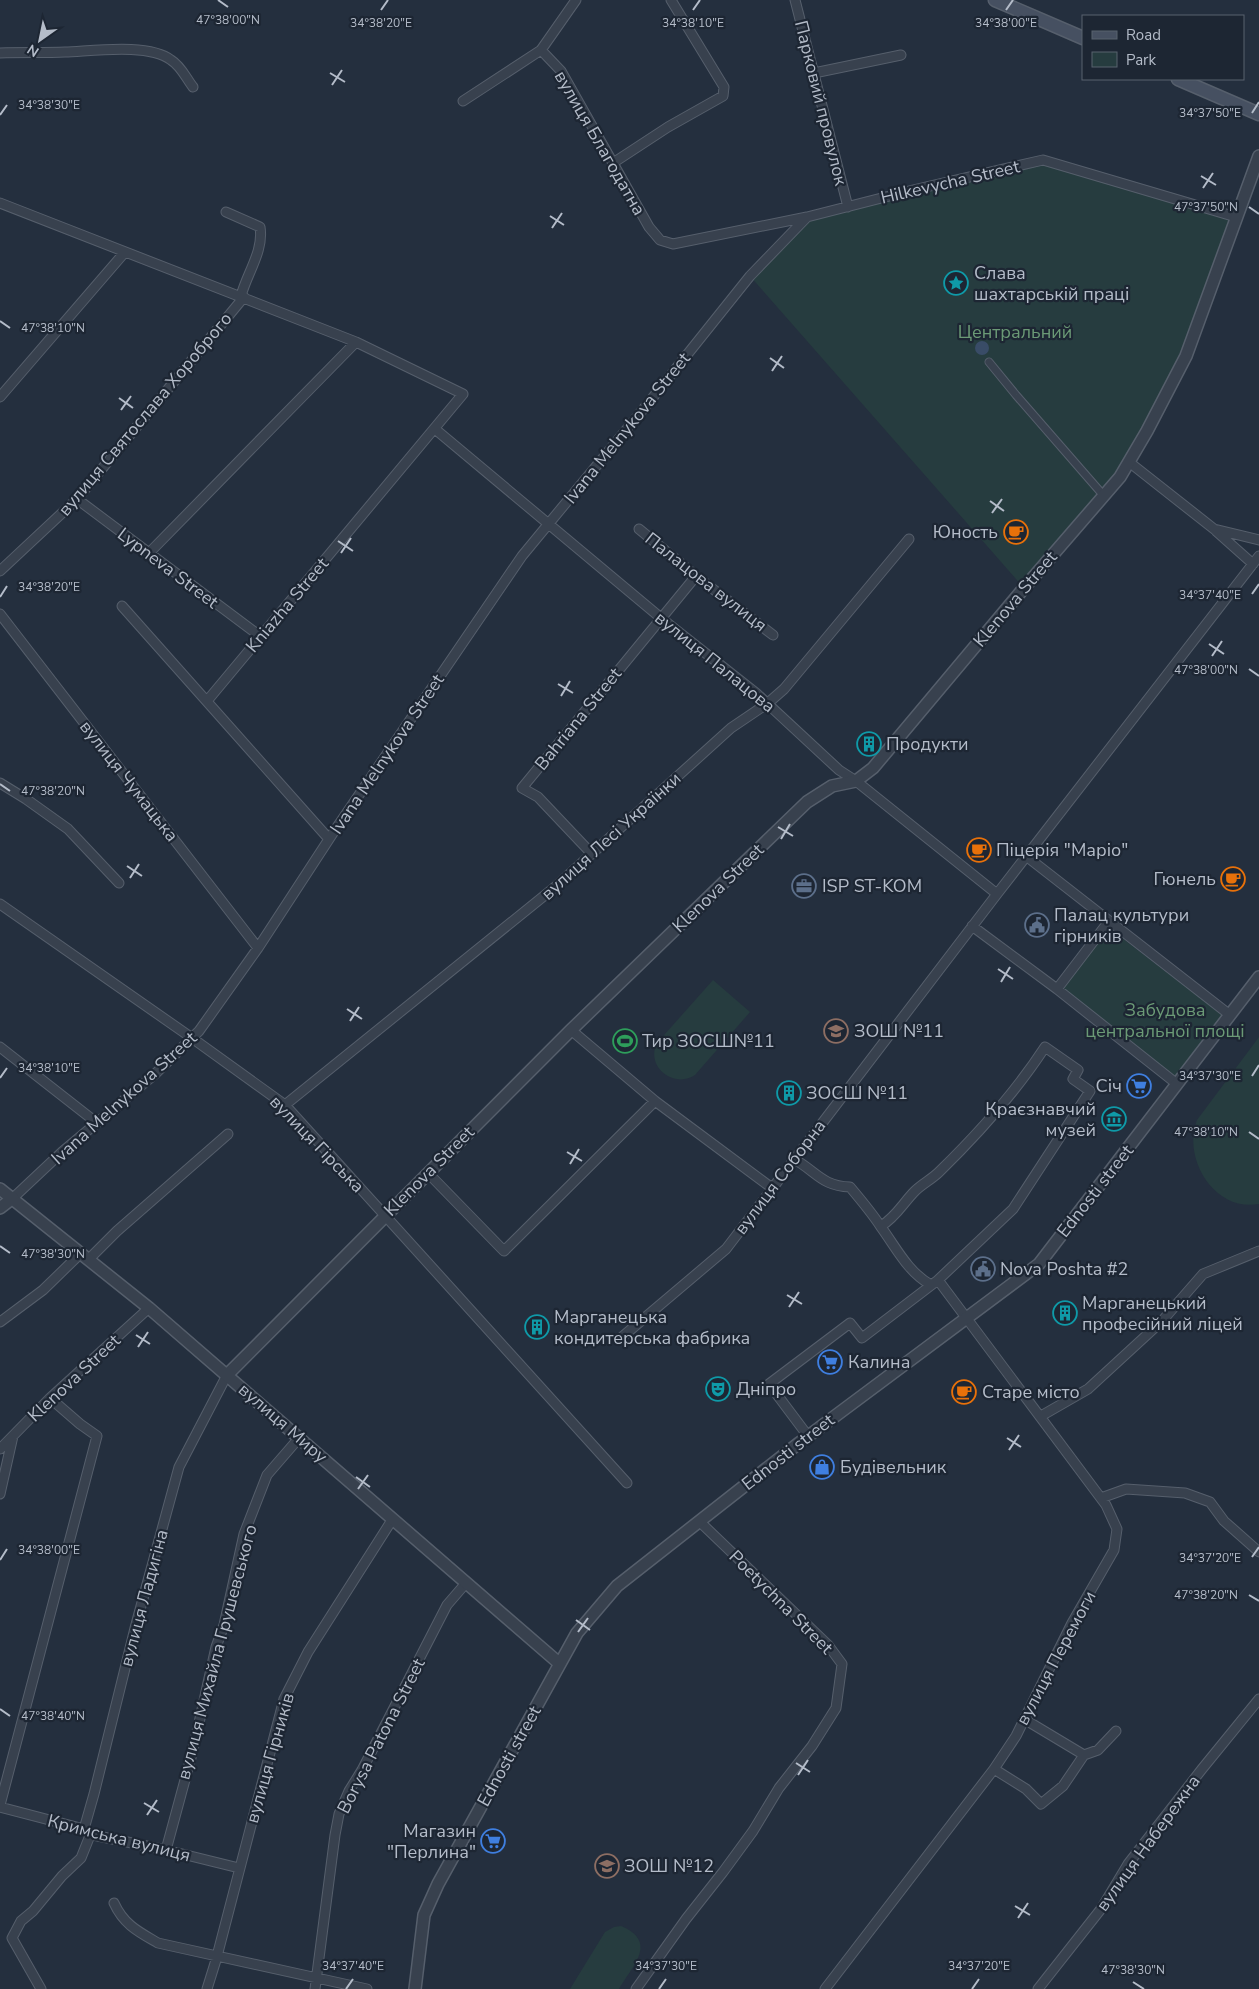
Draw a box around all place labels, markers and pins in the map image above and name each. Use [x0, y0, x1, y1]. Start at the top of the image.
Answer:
place label: Слава шахтарській праці [974, 261, 1129, 306]
place icon: Слава шахтарській праці [943, 270, 969, 296]
cafe icon: Юность [1003, 519, 1029, 545]
place label: Юность [933, 520, 998, 544]
building icon: Продукти [856, 731, 882, 757]
place label: Продукти [886, 732, 969, 756]
cafe icon: Піцерія "Маріо" [966, 837, 992, 863]
place label: Піцерія "Маріо" [996, 838, 1128, 862]
cafe icon: Гюнель [1220, 866, 1246, 892]
place label: Гюнель [1154, 867, 1216, 891]
office icon: ISP ST-KOM [791, 873, 817, 899]
place label: ISP ST-KOM [822, 874, 922, 898]
place label: Палац культури гірників [1054, 903, 1189, 948]
public building icon: Палац культури гірників [1024, 912, 1050, 938]
school or university icon: ЗОШ №11 [823, 1018, 849, 1044]
place label: ЗОШ №11 [854, 1019, 944, 1043]
sports icon: Тир ЗОСШ№11 [612, 1028, 638, 1054]
place label: Тир ЗОСШ№11 [642, 1029, 775, 1053]
supermarket icon: Січ [1126, 1073, 1152, 1099]
place label: Січ [1096, 1074, 1122, 1098]
building icon: ЗОСШ №11 [776, 1080, 802, 1106]
place label: ЗОСШ №11 [806, 1081, 908, 1105]
place label: Краєзнавчий музей [985, 1097, 1096, 1142]
museum icon: Краєзнавчий музей [1101, 1106, 1127, 1132]
public building icon: Nova Poshta #2 [970, 1256, 996, 1282]
place label: Nova Poshta #2 [1000, 1257, 1128, 1281]
place label: Марганецький професійний ліцей [1082, 1291, 1243, 1336]
building icon: Марганецький професійний ліцей [1052, 1300, 1078, 1326]
place label: Марганецька кондитерська фабрика [554, 1305, 750, 1350]
building icon: Марганецька кондитерська фабрика [524, 1314, 550, 1340]
supermarket icon: Калина [817, 1349, 843, 1375]
place label: Калина [848, 1350, 910, 1374]
theatre icon: Дніпро [705, 1376, 731, 1402]
place label: Дніпро [736, 1377, 796, 1401]
cafe icon: Старе місто [951, 1379, 977, 1405]
place label: Старе місто [982, 1380, 1080, 1404]
shop icon: Будівельник [809, 1454, 835, 1480]
place label: Будівельник [840, 1455, 947, 1479]
place label: Магазин "Перлина" [387, 1819, 476, 1864]
supermarket icon: Магазин "Перлина" [480, 1828, 506, 1854]
school or university icon: ЗОШ №12 [594, 1853, 620, 1879]
place label: ЗОШ №12 [624, 1854, 714, 1878]

